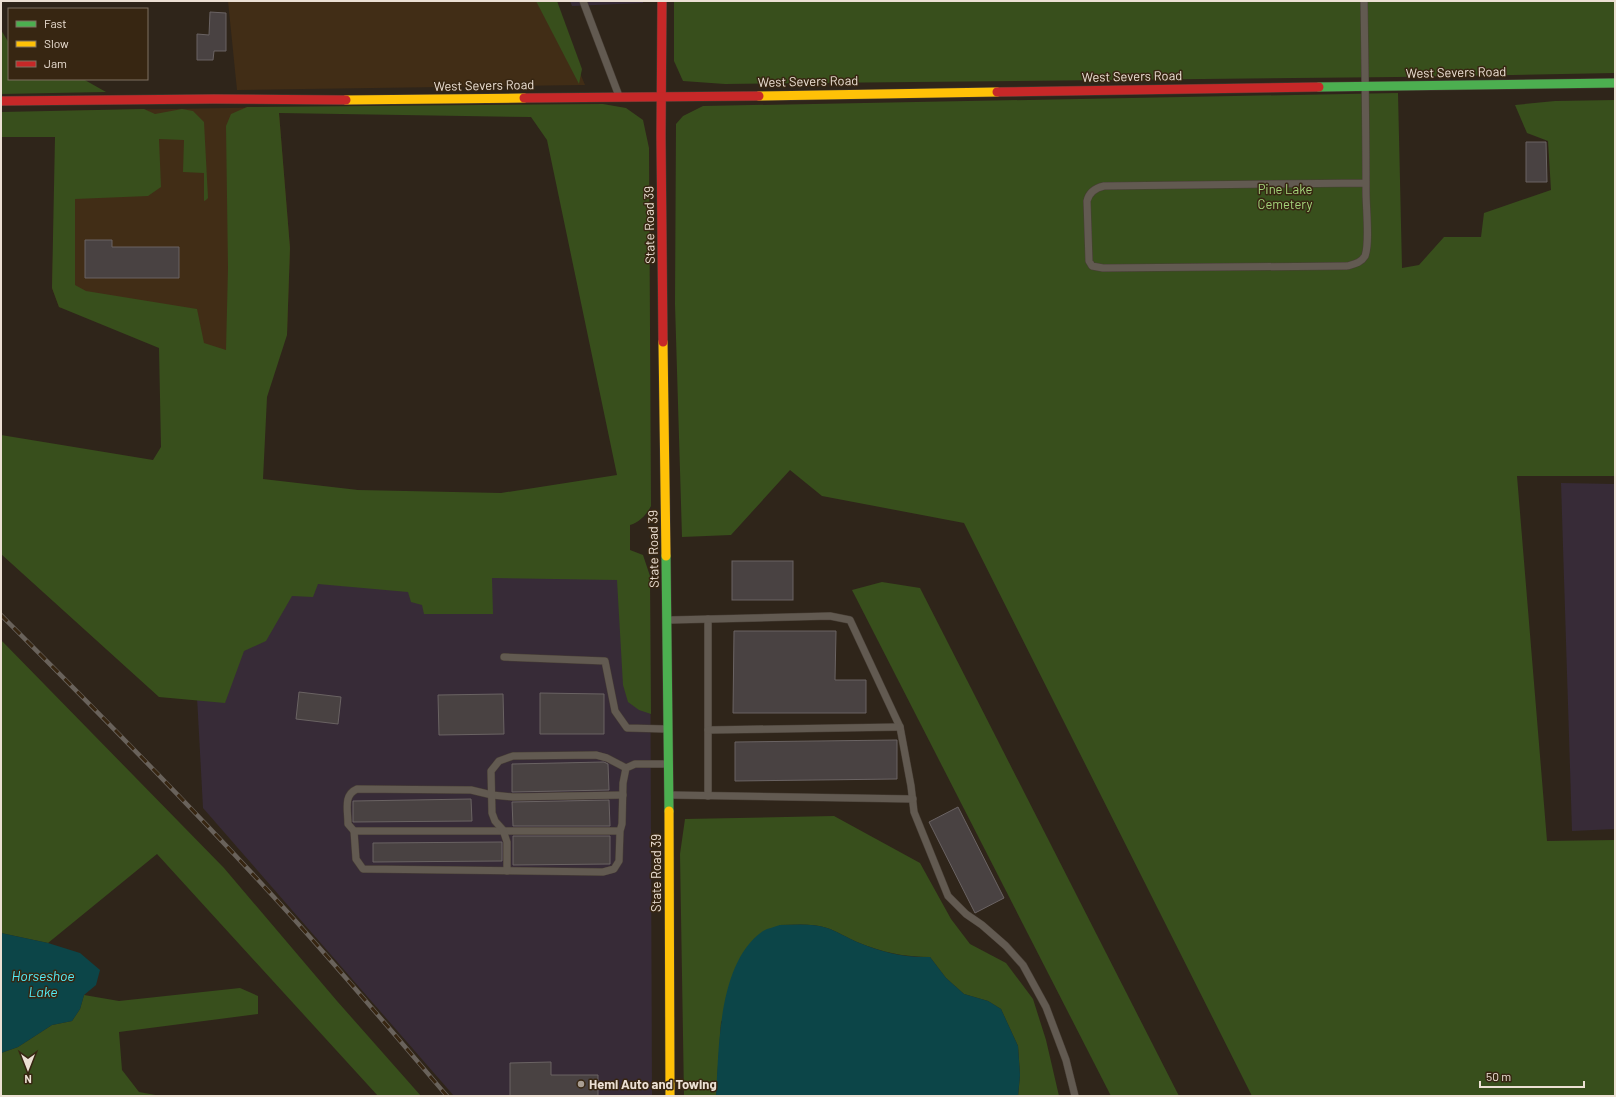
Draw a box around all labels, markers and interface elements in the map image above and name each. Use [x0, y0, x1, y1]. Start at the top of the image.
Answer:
legend [8, 8, 148, 80]
text: Fast [44, 16, 67, 30]
text: Slow [44, 36, 69, 50]
text: Jam [44, 56, 67, 70]
street label: West Severs Road [1406, 63, 1506, 81]
street label: West Severs Road [1082, 67, 1182, 85]
street label: West Severs Road [758, 72, 858, 90]
street label: West Severs Road [434, 76, 534, 94]
park label: Pine Lake Cemetery [1258, 181, 1312, 212]
street label: State Road 39 [640, 186, 658, 264]
street label: State Road 39 [644, 510, 662, 588]
street label: State Road 39 [648, 834, 664, 912]
water label: Horseshoe Lake [11, 967, 75, 1000]
north arrow [8, 1049, 48, 1089]
scale bar [1480, 1063, 1584, 1089]
text: 50 m [1486, 1069, 1511, 1083]
text: N [24, 1073, 32, 1086]
place label: Hemi Auto and Towing [589, 1076, 717, 1092]
marker: Hemi Auto and Towing [576, 1079, 586, 1089]

